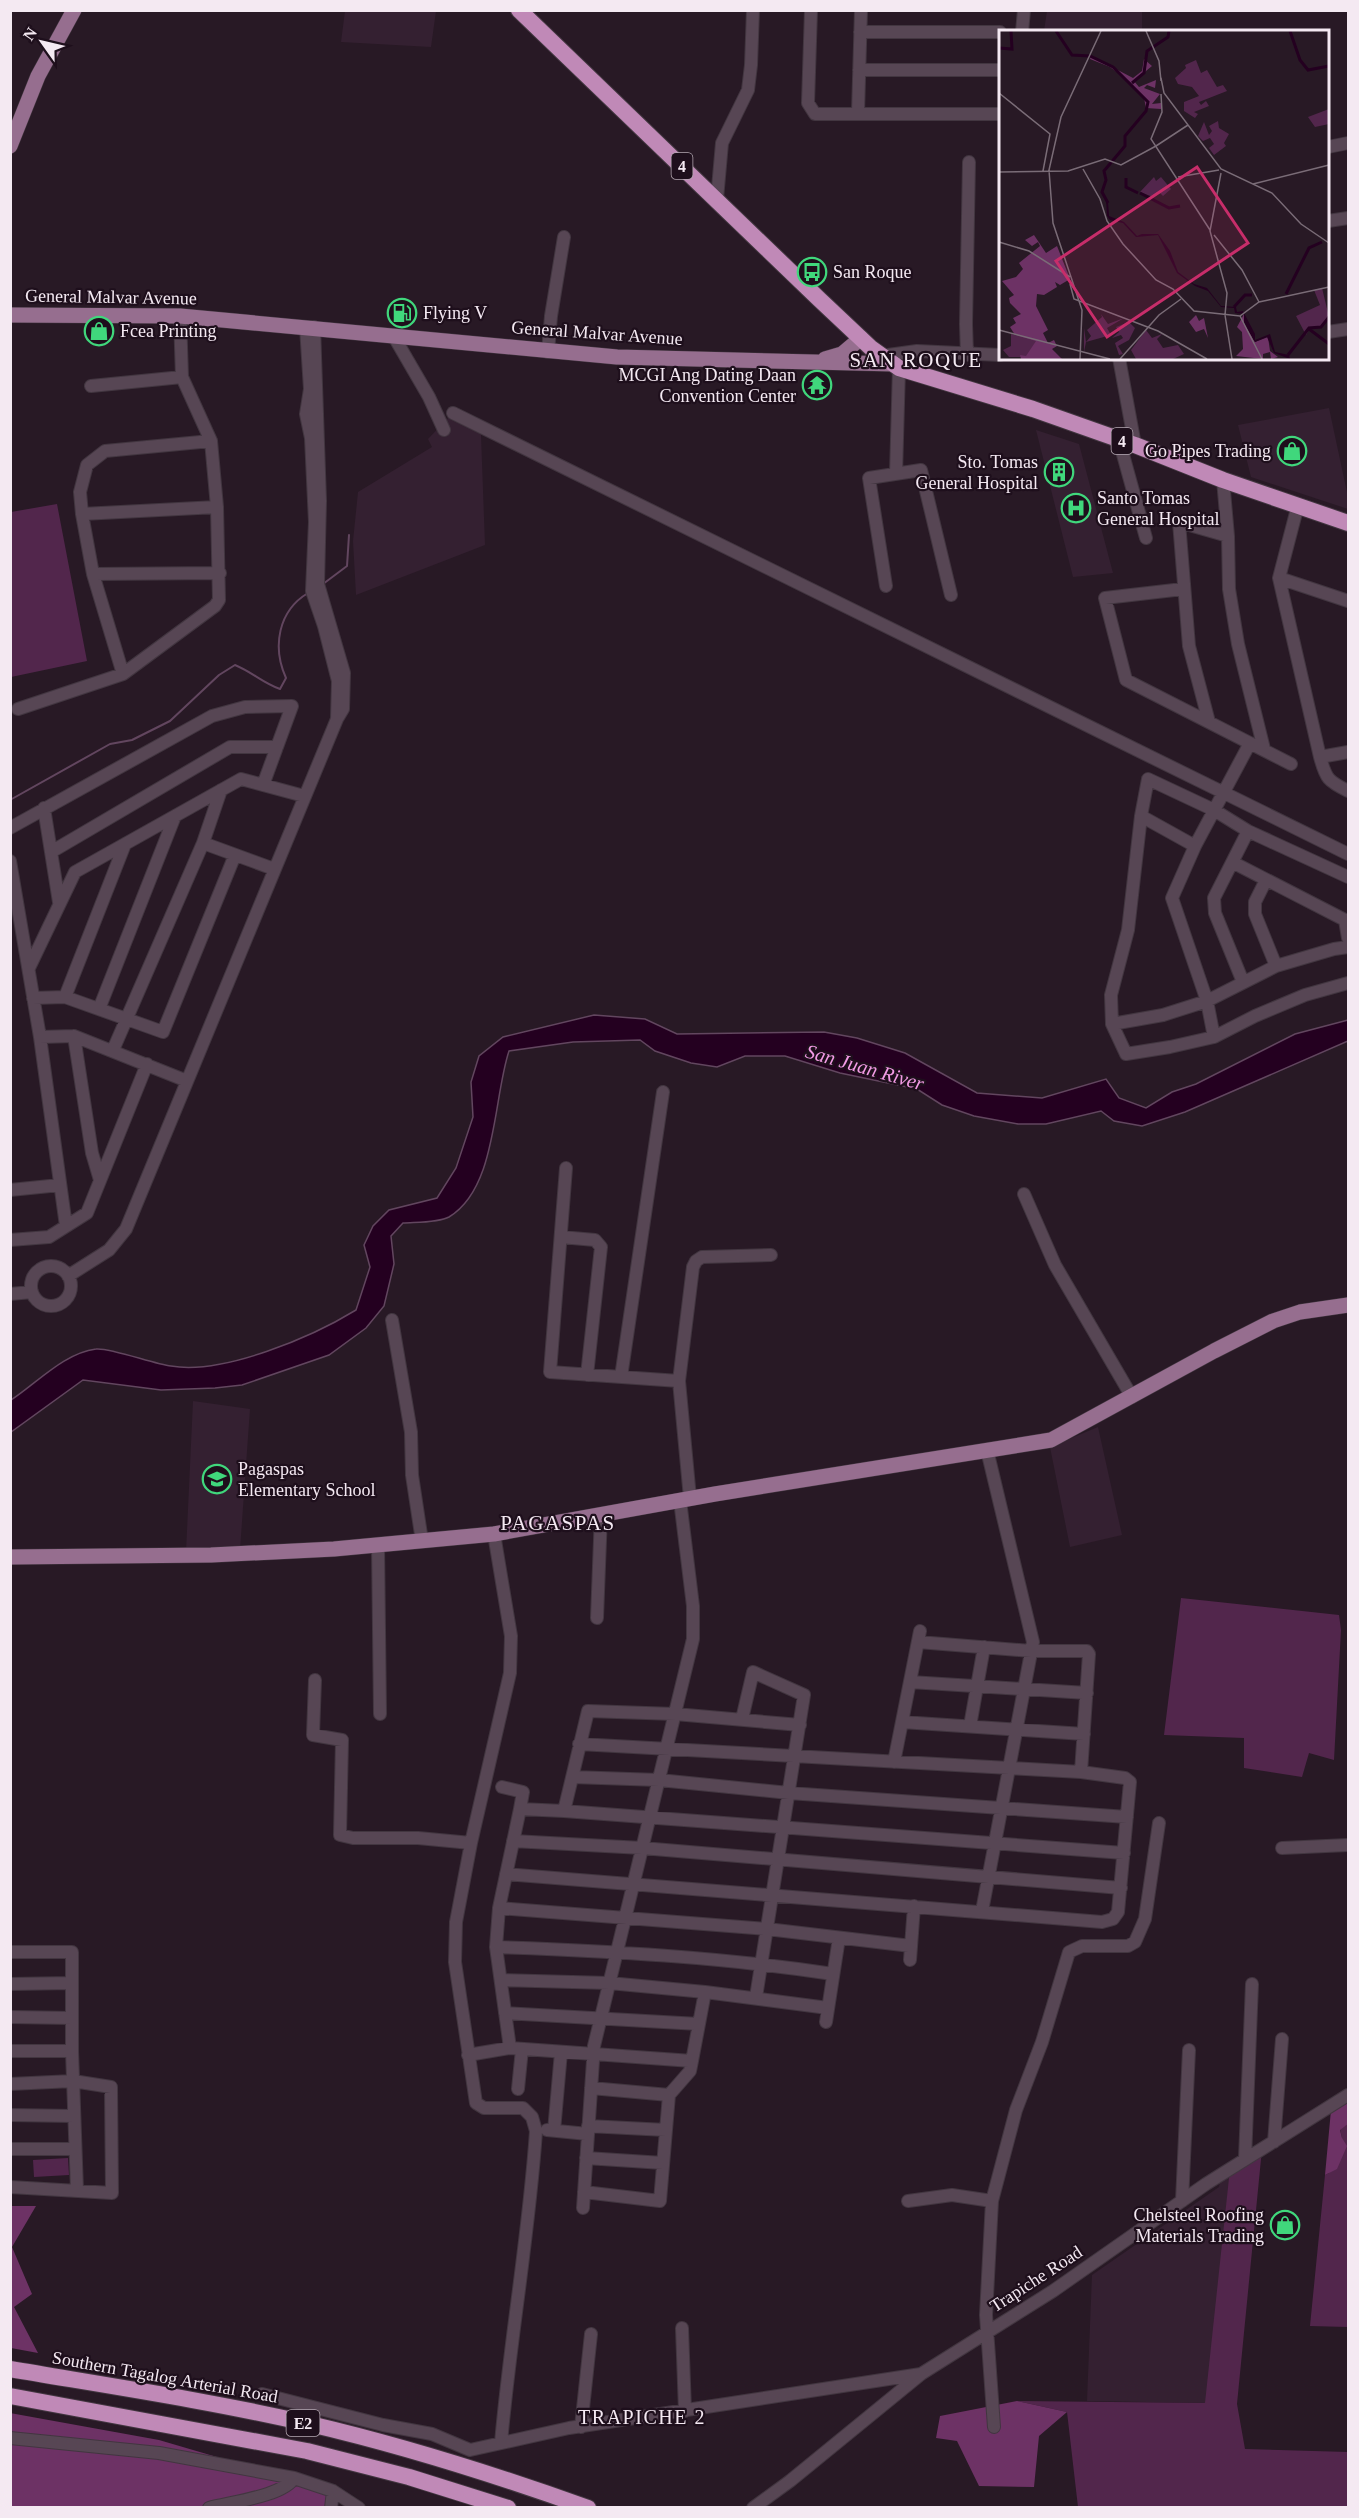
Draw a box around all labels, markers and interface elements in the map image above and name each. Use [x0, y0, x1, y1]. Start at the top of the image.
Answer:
north arrow [12, 12, 72, 72]
text: N [20, 24, 41, 43]
inset map [999, 30, 1329, 360]
road number: 4 [672, 153, 692, 179]
bus stop icon: San Roque [796, 256, 828, 288]
place label: San Roque [833, 262, 912, 282]
street label: General Malvar Avenue [25, 286, 197, 308]
fuel station icon: Flying V [386, 297, 418, 329]
place label: Flying V [423, 303, 487, 323]
shop icon: Fcea Printing [83, 315, 115, 347]
street label: General Malvar Avenue [511, 317, 683, 349]
place label: Fcea Printing [120, 321, 217, 341]
district label: SAN ROQUE [849, 348, 983, 372]
place label: MCGI Ang Dating Daan Convention Center [619, 365, 796, 406]
temple icon: MCGI Ang Dating Daan Convention Center [801, 369, 833, 401]
road number: 4 [1112, 428, 1132, 454]
shop icon: Go Pipes Trading [1276, 435, 1308, 467]
place label: Go Pipes Trading [1145, 441, 1271, 461]
place label: Sto. Tomas General Hospital [916, 452, 1038, 493]
building icon: Sto. Tomas General Hospital [1043, 456, 1075, 488]
place label: Santo Tomas General Hospital [1097, 488, 1219, 529]
hospital icon: Santo Tomas General Hospital [1060, 492, 1092, 524]
water label: San Juan River [803, 1040, 927, 1094]
place label: Pagaspas Elementary School [238, 1459, 375, 1500]
school or university icon: Pagaspas Elementary School [201, 1463, 233, 1495]
district label: PAGASPAS [500, 1511, 616, 1535]
place label: Chelsteel Roofing Materials Trading [1134, 2205, 1264, 2246]
shop icon: Chelsteel Roofing Materials Trading [1269, 2209, 1301, 2241]
street label: Trapiche Road [986, 2242, 1086, 2316]
street label: Southern Tagalog Arterial Road [51, 2347, 279, 2407]
district label: TRAPICHE 2 [578, 2406, 706, 2428]
road number: E2 [286, 2410, 320, 2436]

